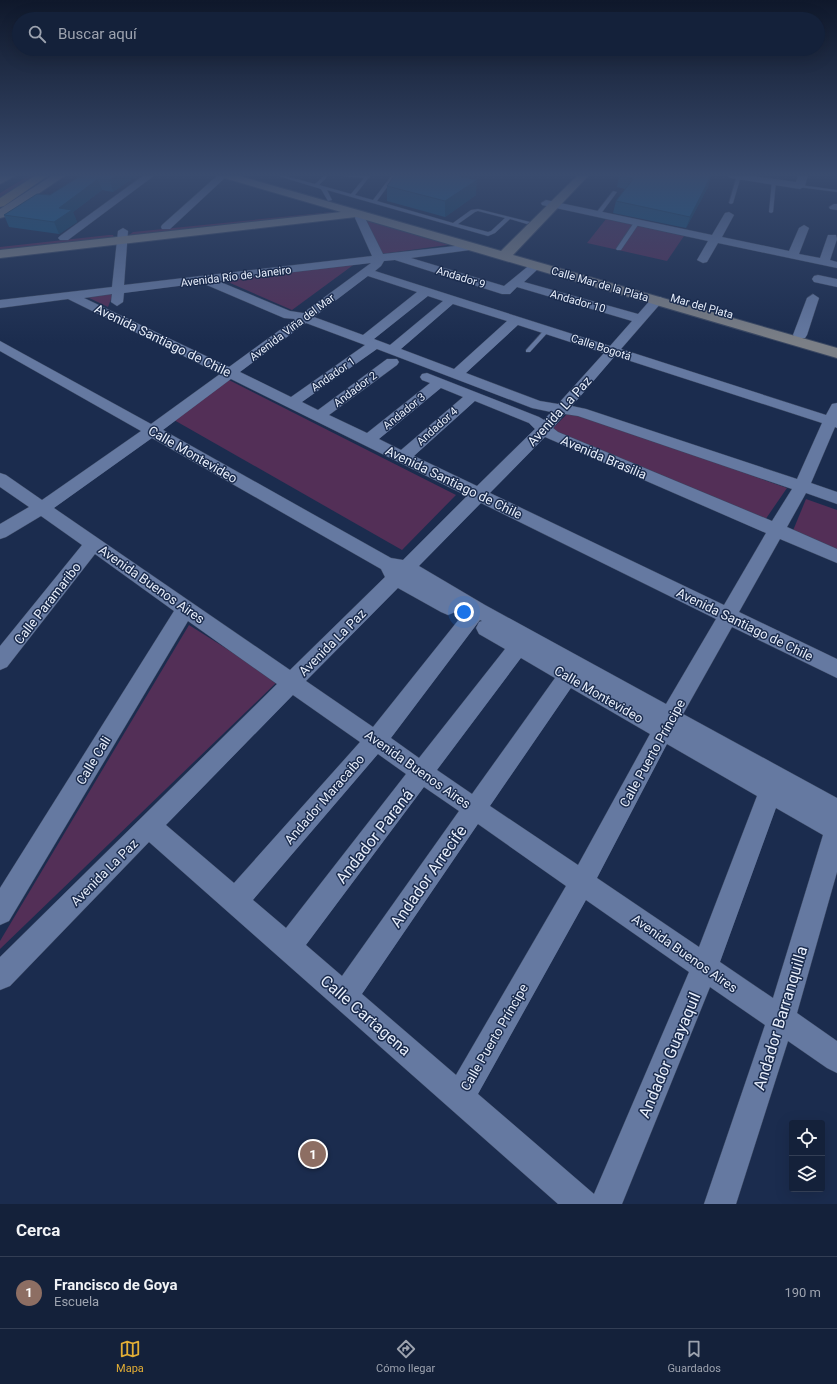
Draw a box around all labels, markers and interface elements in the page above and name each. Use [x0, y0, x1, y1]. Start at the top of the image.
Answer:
search box [12, 12, 825, 56]
icon: search [26, 23, 48, 45]
text: Buscar aquí [58, 25, 137, 43]
street label: Avenida Río de Janeiro [180, 263, 292, 290]
street label: Andador 9 [435, 264, 487, 291]
street label: Calle Mar de la Plata [550, 264, 650, 305]
street label: Andador 10 [549, 287, 607, 316]
street label: Avenida Viña del Mar [247, 291, 338, 364]
street label: Mar del Plata [669, 291, 735, 322]
street label: Avenida Santiago de Chile [92, 301, 234, 380]
street label: Calle Bogotá [569, 332, 632, 363]
street label: Andador 1 [309, 355, 358, 394]
street label: Andador 2 [331, 369, 379, 410]
street label: Avenida La Paz [524, 373, 595, 449]
street label: Andador 3 [381, 390, 428, 432]
street label: Andador 4 [414, 405, 460, 448]
street label: Calle Montevideo [146, 423, 240, 486]
street label: Avenida Brasilia [559, 433, 649, 482]
street label: Avenida Santiago de Chile [383, 443, 525, 522]
street label: Avenida Buenos Aires [96, 542, 208, 627]
street label: Calle Paramaribo [11, 560, 84, 647]
street label: Avenida Santiago de Chile [674, 585, 816, 664]
your location [454, 602, 474, 622]
street label: Avenida La Paz [296, 605, 369, 679]
street label: Calle Montevideo [552, 663, 646, 726]
street label: Calle Puerto Príncipe [617, 697, 688, 810]
street label: Avenida Buenos Aires [362, 727, 474, 812]
street label: Calle Cali [73, 733, 114, 787]
street label: Andador Maracaibo [281, 751, 367, 847]
street label: Andador Paraná [332, 785, 417, 887]
street label: Andador Arrecife [386, 822, 471, 931]
street label: Avenida La Paz [68, 835, 141, 909]
street label: Avenida Buenos Aires [629, 911, 741, 996]
street label: Andador Barranquilla [750, 944, 811, 1092]
street label: Calle Cartagena [317, 971, 415, 1060]
street label: Calle Puerto Príncipe [458, 981, 531, 1093]
street label: Andador Guayaquil [634, 989, 705, 1121]
map controls [789, 1120, 825, 1192]
button: locate [789, 1120, 825, 1156]
pin: 1 [300, 1139, 326, 1169]
button: layers [789, 1156, 825, 1192]
text: Cerca [16, 1220, 60, 1240]
text: Francisco de Goya [54, 1276, 178, 1294]
text: 1 [25, 1285, 33, 1300]
text: 190 m [784, 1285, 821, 1300]
text: Escuela [54, 1294, 99, 1309]
tab: Mapa [116, 1338, 144, 1375]
tab: Cómo llegar [376, 1338, 435, 1375]
tab: Guardados [667, 1338, 721, 1375]

